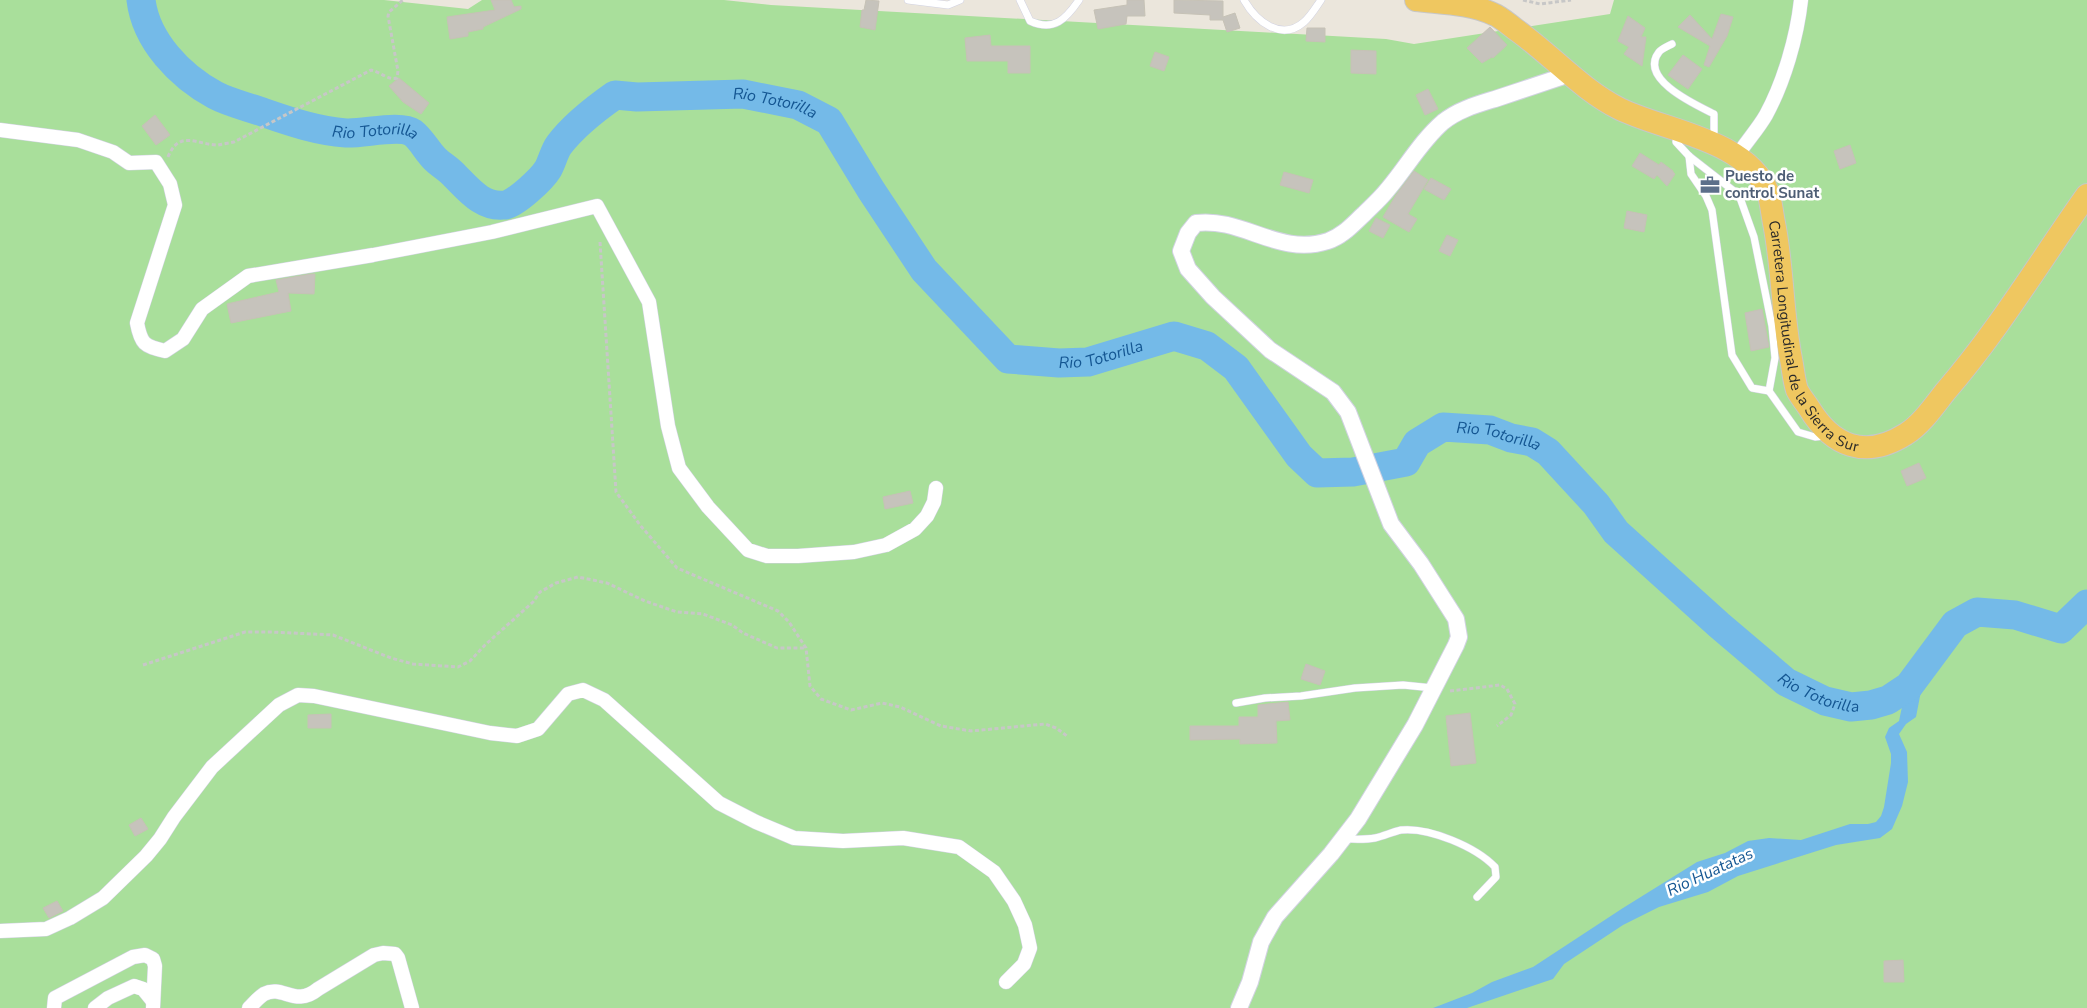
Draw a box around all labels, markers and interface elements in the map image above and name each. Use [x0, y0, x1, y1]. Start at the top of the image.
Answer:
water label: Rio Totorilla [733, 83, 821, 124]
water label: Rio Totorilla [331, 118, 424, 145]
place label: Puesto de control Sunat [1725, 166, 1819, 203]
office icon: Puesto de control Sunat [1699, 174, 1721, 196]
street label: Carretera Longitudinal de la Sierra Sur [1764, 219, 1861, 457]
water label: Rio Totorilla [1058, 335, 1146, 374]
water label: Rio Totorilla [1456, 417, 1546, 456]
water label: Rio Totorilla [1773, 668, 1860, 718]
water label: Rio Huatatas [1663, 842, 1757, 902]

